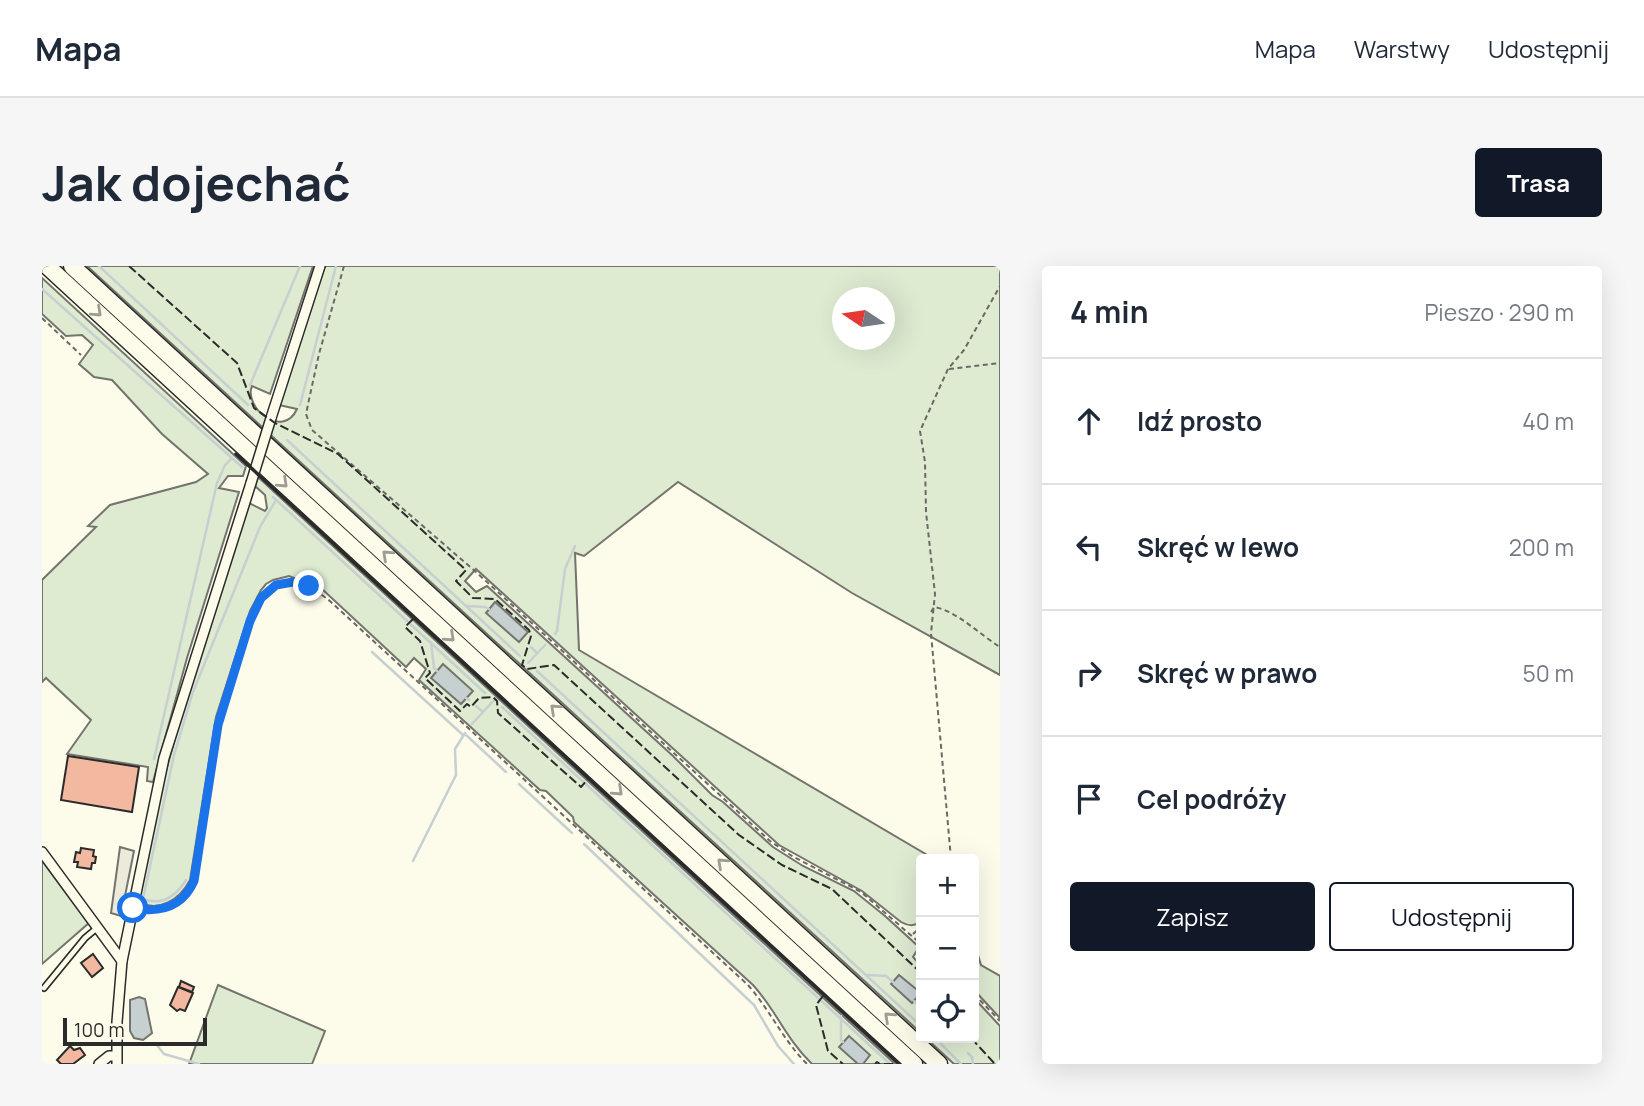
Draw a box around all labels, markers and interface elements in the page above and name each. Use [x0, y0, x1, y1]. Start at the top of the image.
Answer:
text: Mapa [35, 26, 122, 71]
text: Mapa [1255, 32, 1316, 65]
text: Warstwy [1354, 32, 1450, 65]
text: Udostępnij [1488, 32, 1609, 65]
button: Trasa [1475, 148, 1602, 217]
text: Jak dojechać [42, 149, 350, 216]
north arrow [832, 287, 895, 350]
text: 4 min [1070, 291, 1148, 332]
text: Pieszo · 290 m [1424, 296, 1574, 328]
one-way arrow [89, 304, 102, 316]
icon: ahead [1070, 402, 1108, 440]
text: Idź prosto [1137, 403, 1262, 439]
text: 40 m [1522, 405, 1574, 437]
one-way arrow [275, 474, 288, 487]
icon: left [1070, 528, 1108, 566]
text: Skręć w lewo [1137, 529, 1299, 565]
text: 200 m [1509, 531, 1574, 563]
one-way arrow [382, 551, 395, 563]
route end [293, 570, 324, 601]
one-way arrow [442, 628, 455, 641]
icon: right [1070, 654, 1108, 692]
text: Skręć w prawo [1137, 655, 1317, 691]
text: 50 m [1523, 657, 1574, 689]
one-way arrow [550, 705, 563, 717]
icon: arrive [1070, 780, 1108, 818]
text: Cel podróży [1137, 781, 1286, 817]
one-way arrow [610, 782, 623, 795]
map controls [916, 854, 979, 1043]
button: + [916, 854, 979, 917]
one-way arrow [717, 859, 730, 871]
button: Zapisz [1070, 882, 1315, 951]
button: Udostępnij [1329, 882, 1574, 951]
route start [117, 892, 148, 923]
button: − [916, 917, 979, 980]
button: locate [916, 980, 979, 1043]
one-way arrow [884, 1013, 897, 1026]
scale bar [63, 1015, 206, 1047]
text: 100 m [74, 1017, 125, 1043]

